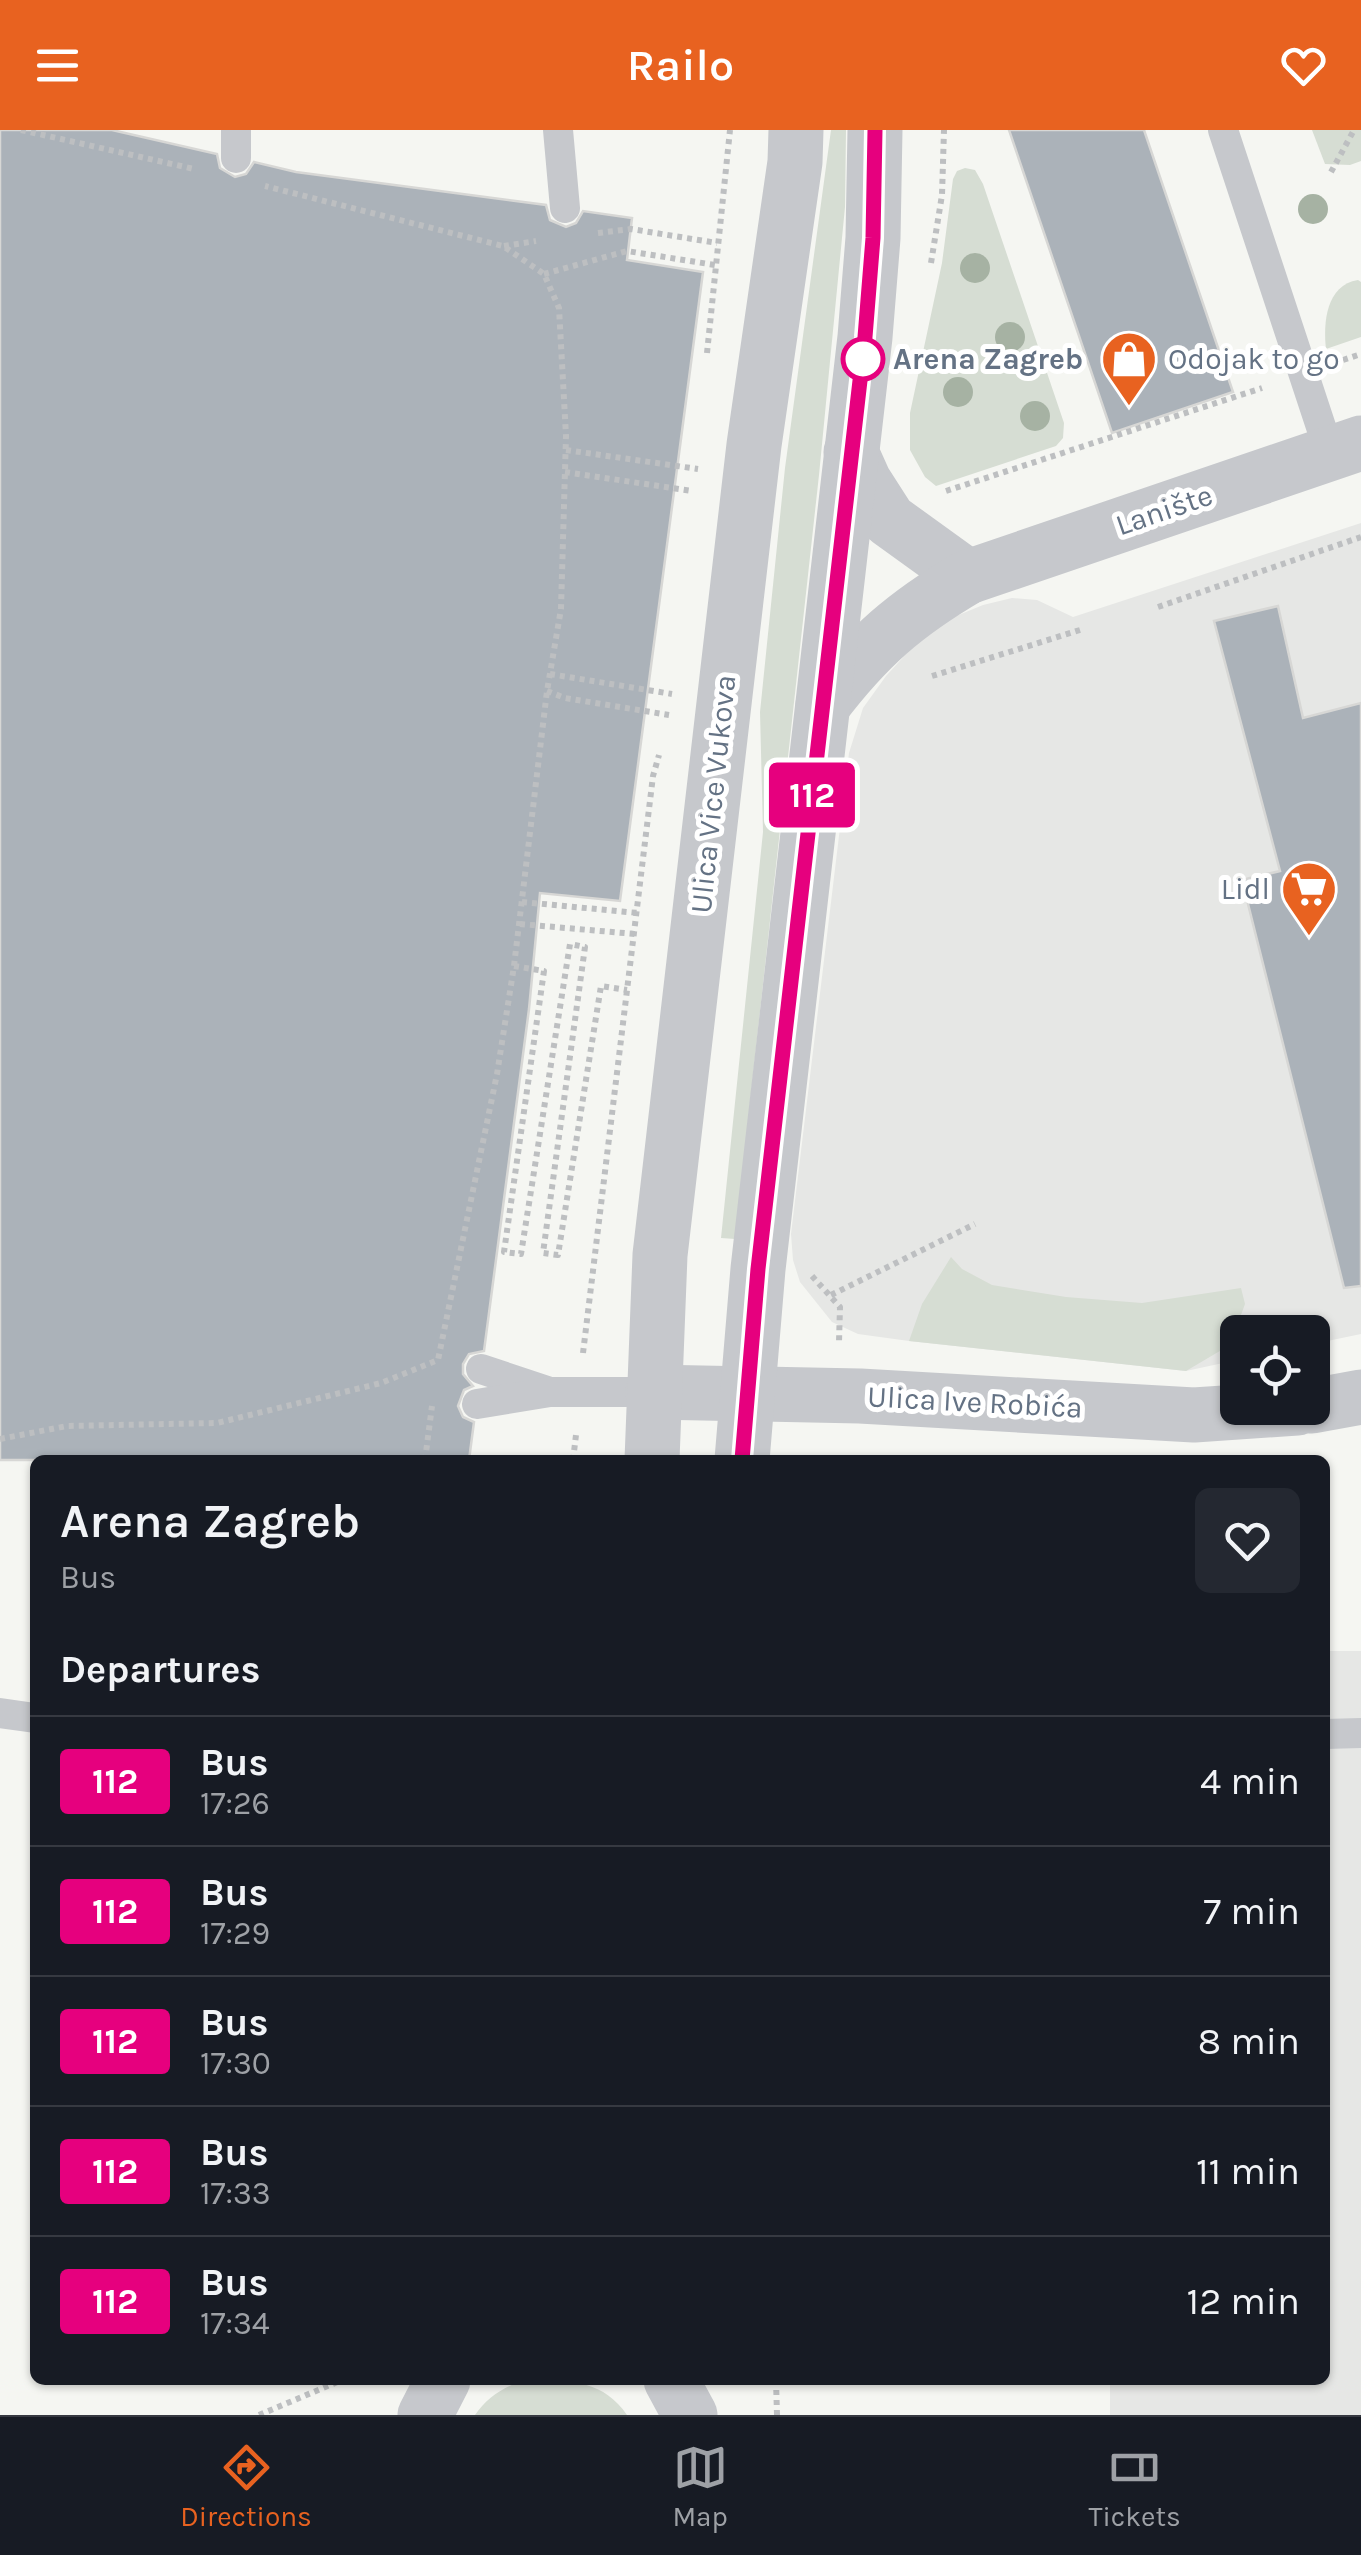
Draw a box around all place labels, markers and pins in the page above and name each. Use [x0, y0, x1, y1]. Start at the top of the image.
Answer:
shop icon: Odojak to go [1099, 329, 1159, 408]
marker: Arena Zagreb [842, 338, 884, 380]
place label: Arena Zagreb [893, 341, 1083, 377]
place label: Odojak to go [1168, 341, 1340, 377]
supermarket icon: Lidl [1279, 859, 1339, 938]
place label: Lidl [1221, 871, 1270, 907]

